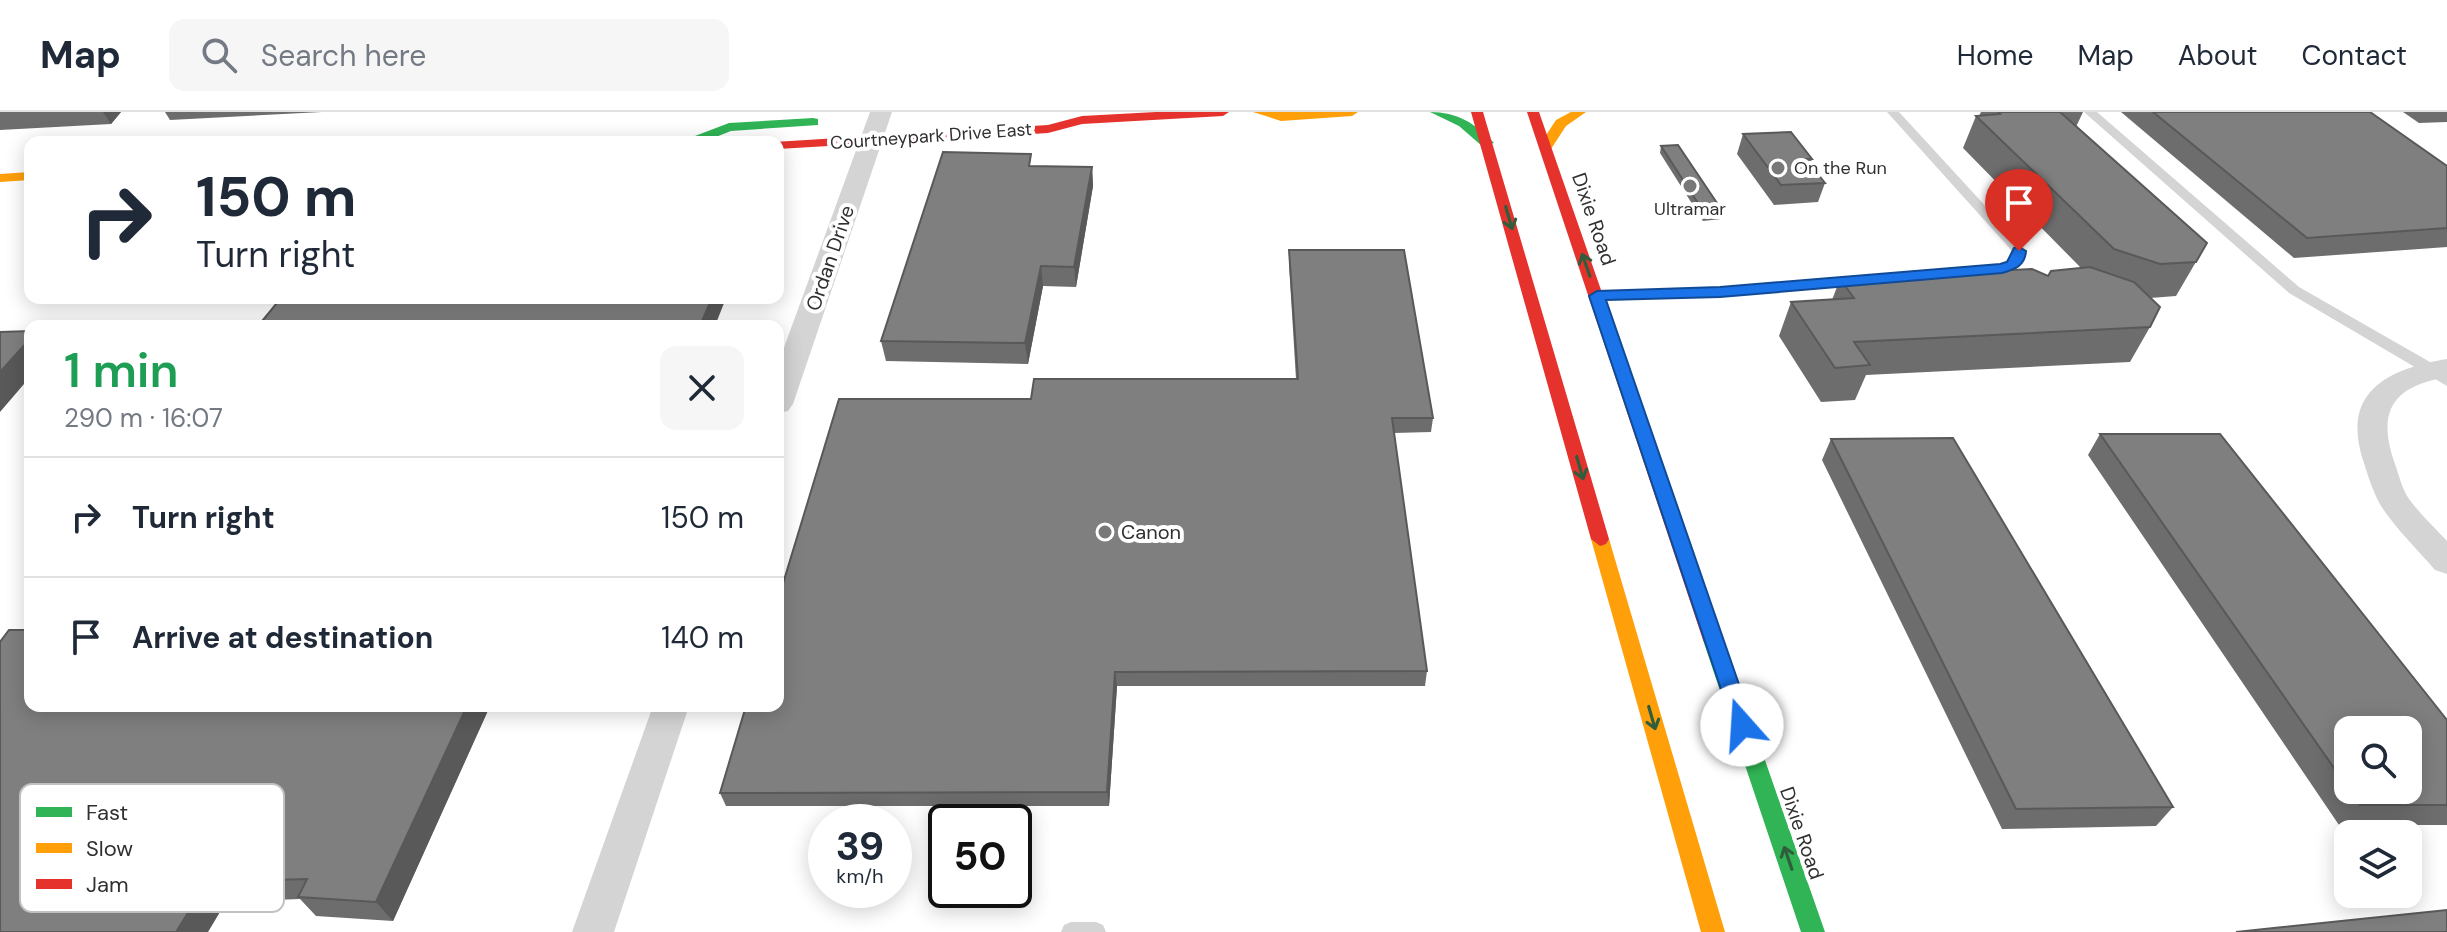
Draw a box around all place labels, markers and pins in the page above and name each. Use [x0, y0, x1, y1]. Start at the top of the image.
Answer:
place label: On the Run [1794, 156, 1887, 180]
marker: On the Run [1769, 159, 1787, 177]
pin [1985, 169, 2053, 251]
marker: Ultramar [1681, 177, 1699, 195]
place label: Ultramar [1654, 197, 1726, 221]
place label: Canon [1121, 519, 1181, 545]
marker: Canon [1096, 523, 1114, 541]

